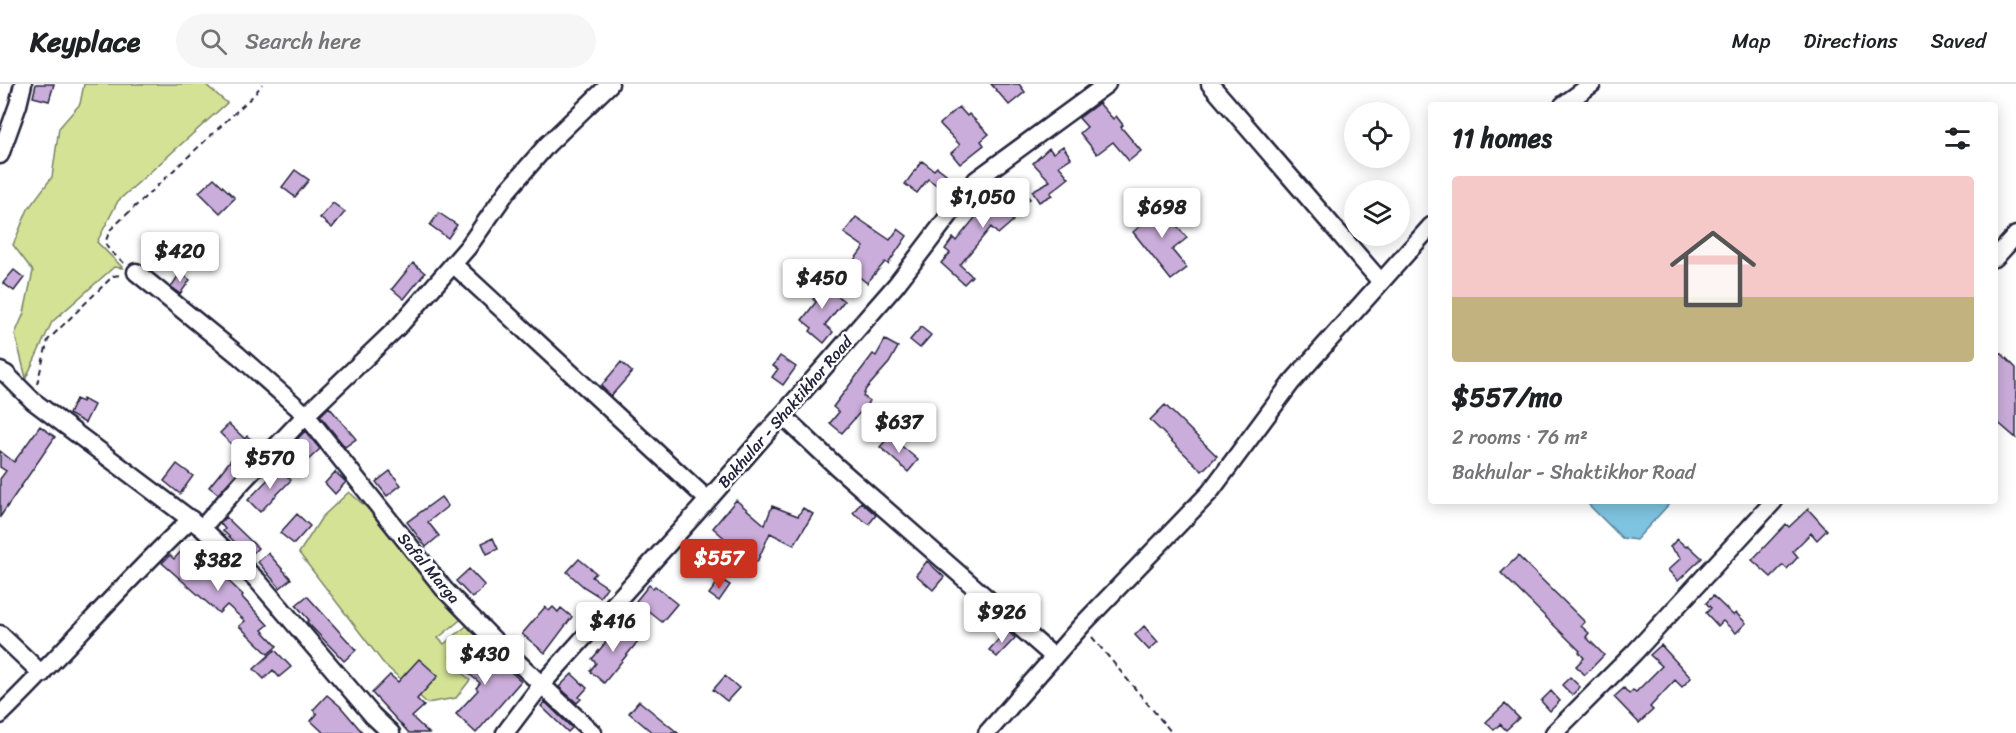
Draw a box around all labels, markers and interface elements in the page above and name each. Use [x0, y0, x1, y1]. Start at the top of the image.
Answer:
search box [176, 14, 596, 68]
text: Keyplace [30, 17, 140, 66]
text: Search here [245, 22, 361, 61]
text: Map [1732, 22, 1770, 60]
text: Directions [1803, 22, 1898, 60]
text: Saved [1931, 22, 1986, 60]
icon: search [197, 25, 230, 58]
map controls [1344, 102, 1410, 246]
button: locate [1344, 102, 1410, 168]
text: 11 homes [1452, 115, 1552, 161]
icon: filters [1941, 122, 1974, 155]
pin: $1,050 [934, 178, 1032, 229]
text: $1,050 [951, 180, 1015, 215]
button: layers [1344, 180, 1410, 246]
pin: $698 [1126, 188, 1198, 239]
text: $698 [1137, 190, 1187, 225]
icon: home [1659, 215, 1767, 323]
pin: $420 [144, 232, 216, 283]
text: $420 [155, 234, 205, 269]
pin: $450 [786, 259, 858, 310]
text: $450 [797, 261, 847, 296]
street label: Bakhular - Shaktikhor Road [710, 328, 861, 495]
text: $557/mo [1452, 374, 1562, 420]
pin: $637 [863, 403, 935, 454]
text: $637 [875, 405, 923, 440]
text: 2 rooms · 76 m² [1452, 420, 1588, 455]
pin: $570 [234, 439, 306, 490]
text: $570 [245, 441, 295, 476]
text: Bakhular - Shaktikhor Road [1452, 455, 1695, 490]
street label: Safal Marga [390, 526, 468, 610]
pin: $557 [683, 539, 755, 590]
pin: $382 [182, 541, 254, 592]
text: $557 [694, 541, 744, 576]
text: $382 [194, 543, 242, 578]
pin: $926 [966, 593, 1038, 644]
text: $926 [978, 595, 1026, 630]
pin: $416 [577, 602, 649, 653]
text: $416 [590, 604, 636, 639]
pin: $430 [449, 635, 521, 686]
text: $430 [460, 637, 510, 672]

